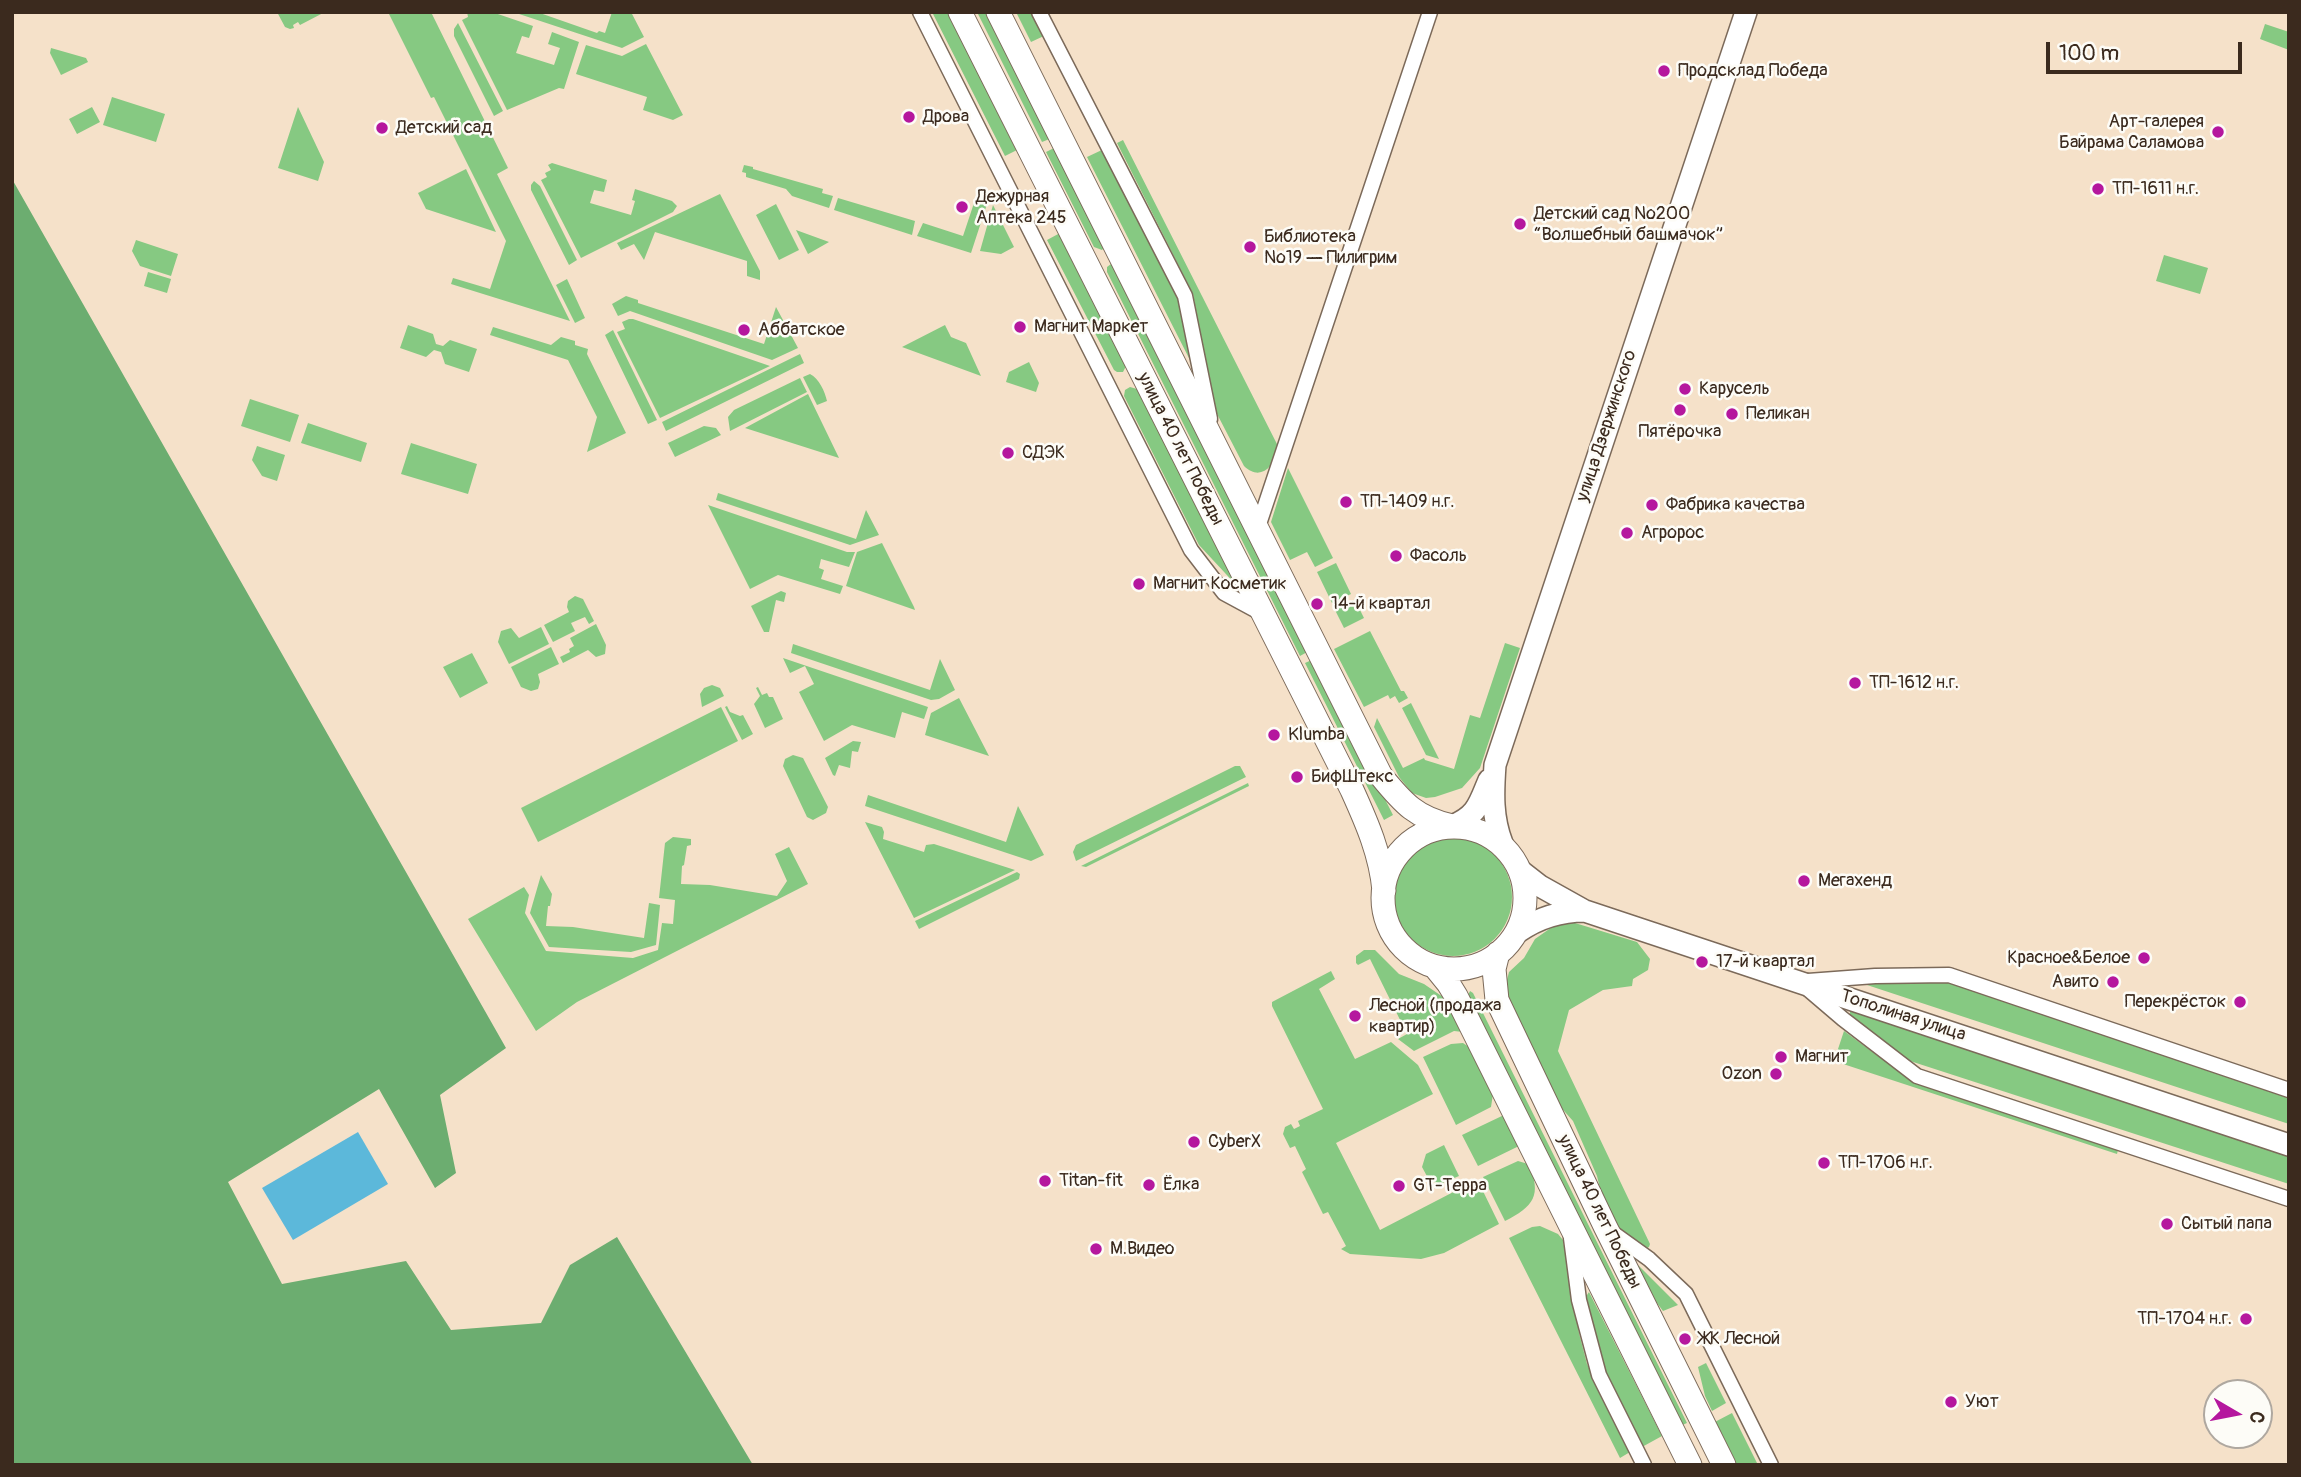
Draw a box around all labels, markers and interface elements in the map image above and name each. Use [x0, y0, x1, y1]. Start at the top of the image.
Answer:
scale bar [2049, 28, 2245, 72]
text: 100 m [2059, 40, 2119, 67]
place label: Продсклад Победа [1678, 60, 1828, 82]
marker: Продсклад Победа [1656, 63, 1672, 79]
place label: Дрова [923, 106, 969, 128]
marker: Дрова [901, 109, 917, 125]
place label: Арт-галерея Байрама Саламова [2059, 111, 2204, 154]
place label: Детский сад [396, 117, 492, 139]
marker: Детский сад [374, 120, 390, 136]
marker: Арт-галерея Байрама Саламова [2210, 124, 2226, 140]
place label: ТП-1611 н.г. [2112, 178, 2199, 200]
marker: ТП-1611 н.г. [2090, 181, 2106, 197]
place label: Дежурная Аптека 245 [976, 186, 1067, 228]
marker: Дежурная Аптека 245 [954, 199, 970, 215]
place label: Детский сад №200 “Волшебный башмачок” [1534, 203, 1723, 246]
marker: Детский сад №200 “Волшебный башмачок” [1512, 216, 1528, 232]
place label: Библиотека №19 — Пилигрим [1264, 226, 1397, 268]
marker: Библиотека №19 — Пилигрим [1242, 239, 1258, 255]
place label: Магнит Маркет [1034, 316, 1148, 338]
place label: Аббатское [758, 319, 845, 341]
marker: Магнит Маркет [1012, 319, 1028, 335]
marker: Аббатское [736, 322, 752, 338]
street label: улица Дзержинского [1572, 348, 1642, 504]
street label: улица 40 лет Победы [1132, 369, 1228, 529]
place label: Карусель [1699, 378, 1770, 400]
marker: Карусель [1677, 381, 1693, 397]
marker: Пятёрочка [1672, 402, 1688, 418]
place label: Пеликан [1746, 403, 1810, 425]
marker: Пеликан [1724, 406, 1740, 422]
place label: Пятёрочка [1639, 421, 1721, 443]
place label: СДЭК [1022, 442, 1065, 464]
marker: СДЭК [1000, 445, 1016, 461]
place label: ТП-1409 н.г. [1360, 491, 1454, 513]
marker: ТП-1409 н.г. [1338, 494, 1354, 510]
place label: Фабрика качества [1666, 494, 1805, 516]
marker: Фабрика качества [1644, 497, 1660, 513]
place label: Агророс [1641, 522, 1704, 544]
marker: Агророс [1619, 525, 1635, 541]
place label: Фасоль [1410, 545, 1467, 567]
marker: Фасоль [1388, 548, 1404, 564]
place label: Магнит Косметик [1153, 573, 1287, 595]
marker: Магнит Косметик [1131, 576, 1147, 592]
place label: 14-й квартал [1331, 593, 1431, 615]
marker: 14-й квартал [1309, 596, 1325, 612]
place label: ТП-1612 н.г. [1869, 672, 1959, 694]
marker: ТП-1612 н.г. [1847, 675, 1863, 691]
place label: Klumba [1288, 724, 1345, 746]
marker: Klumba [1266, 727, 1282, 743]
place label: БифШтекс [1311, 766, 1394, 788]
marker: БифШтекс [1289, 769, 1305, 785]
place label: Мегахенд [1818, 870, 1892, 892]
marker: Мегахенд [1796, 873, 1812, 889]
place label: Красное&Белое [2007, 947, 2130, 969]
marker: Красное&Белое [2136, 950, 2152, 966]
place label: 17-й квартал [1716, 951, 1815, 973]
marker: 17-й квартал [1694, 954, 1710, 970]
place label: Авито [2052, 971, 2099, 993]
marker: Авито [2105, 974, 2121, 990]
street label: Тополиная улица [1838, 986, 1968, 1046]
place label: Перекрёсток [2125, 991, 2226, 1013]
marker: Перекрёсток [2232, 994, 2248, 1010]
place label: Лесной (продажа квартир) [1369, 995, 1501, 1038]
marker: Лесной (продажа квартир) [1347, 1008, 1363, 1024]
place label: Магнит [1795, 1046, 1848, 1068]
marker: Магнит [1773, 1049, 1789, 1065]
place label: Ozon [1722, 1063, 1762, 1085]
marker: Ozon [1768, 1066, 1784, 1082]
place label: CyberX [1208, 1131, 1261, 1153]
street label: улица 40 лет Победы [1552, 1131, 1646, 1293]
marker: CyberX [1186, 1134, 1202, 1150]
place label: ТП-1706 н.г. [1838, 1152, 1933, 1174]
marker: ТП-1706 н.г. [1816, 1155, 1832, 1171]
place label: Titan-fit [1059, 1170, 1123, 1192]
marker: Titan-fit [1037, 1173, 1053, 1189]
place label: Ёлка [1163, 1174, 1199, 1196]
place label: GT-Терра [1413, 1175, 1487, 1197]
marker: Ёлка [1141, 1177, 1157, 1193]
marker: GT-Терра [1391, 1178, 1407, 1194]
place label: Сытый папа [2181, 1213, 2272, 1235]
marker: Сытый папа [2159, 1216, 2175, 1232]
place label: М.Видео [1110, 1238, 1174, 1260]
marker: М.Видео [1088, 1241, 1104, 1257]
place label: ТП-1704 н.г. [2137, 1308, 2232, 1330]
marker: ТП-1704 н.г. [2238, 1311, 2254, 1327]
place label: ЖК Лесной [1699, 1328, 1780, 1350]
marker: ЖК Лесной [1677, 1331, 1693, 1347]
north arrow [2203, 1379, 2273, 1449]
place label: Уют [1965, 1391, 1999, 1413]
marker: Уют [1943, 1394, 1959, 1410]
text: С [2244, 1409, 2270, 1425]

